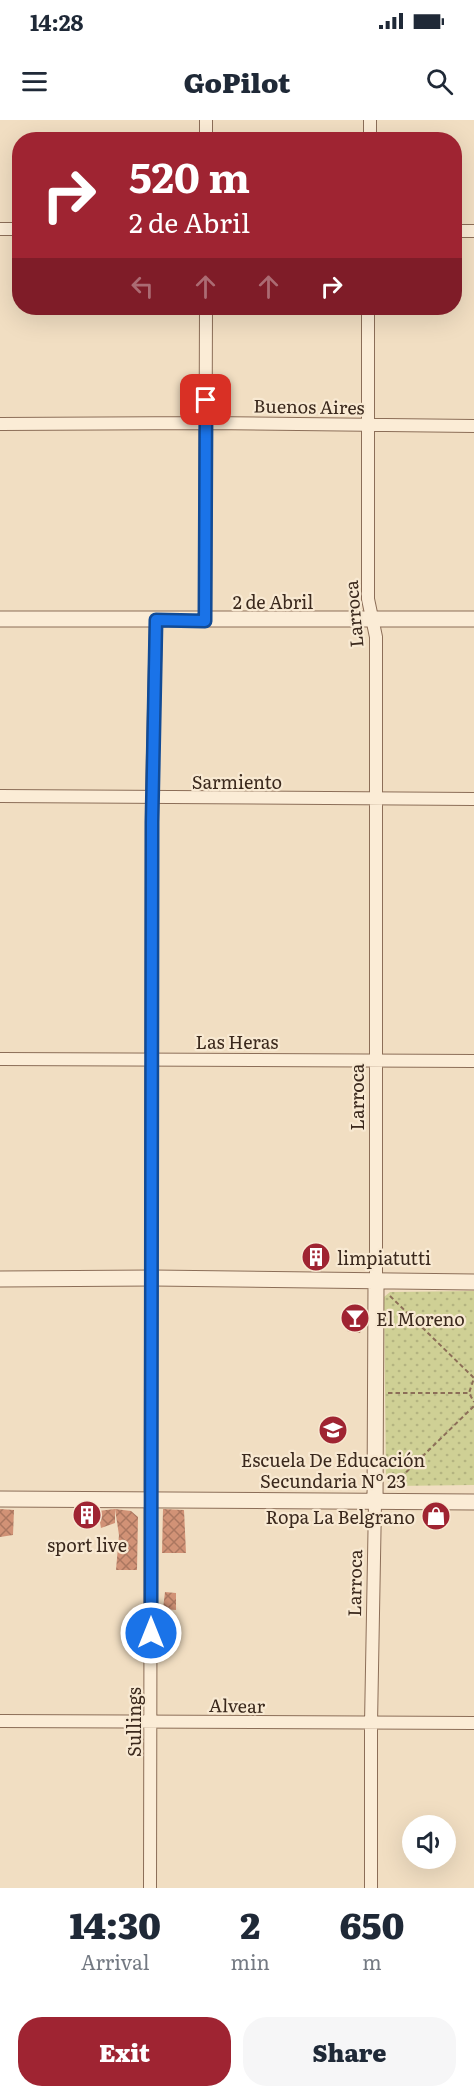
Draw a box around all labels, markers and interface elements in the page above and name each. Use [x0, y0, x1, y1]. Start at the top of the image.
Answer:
text: 14:28 [30, 5, 83, 38]
text: GoPilot [184, 61, 290, 101]
icon: menu [18, 65, 51, 98]
icon: search [423, 65, 456, 98]
text: 520 m [129, 144, 250, 206]
icon: right [30, 156, 108, 234]
text: 2 de Abril [129, 201, 250, 241]
icon: left [126, 270, 159, 303]
icon: ahead [189, 270, 222, 303]
icon: ahead [252, 270, 285, 303]
icon: right [315, 270, 348, 303]
pin [180, 374, 231, 425]
icon: arrive [189, 383, 222, 416]
street label: Buenos Aires [253, 392, 365, 420]
street label: Larroca [337, 579, 369, 649]
street label: 2 de Abril [233, 588, 313, 615]
street label: Sarmiento [192, 768, 282, 795]
street label: Las Heras [196, 1028, 278, 1055]
street label: Larroca [343, 1063, 370, 1131]
building icon: limpiatutti [300, 1241, 332, 1273]
place label: limpiatutti [337, 1244, 431, 1271]
bar icon: El Moreno [339, 1302, 371, 1334]
place label: El Moreno [376, 1305, 465, 1332]
school or university icon: Escuela De Educación Secundaria Nº 23 [317, 1414, 349, 1446]
place label: Escuela De Educación Secundaria Nº 23 [241, 1446, 425, 1494]
building icon: sport live [71, 1499, 103, 1531]
shop icon: Ropa La Belgrano [420, 1500, 452, 1532]
place label: Ropa La Belgrano [266, 1503, 415, 1530]
place label: sport live [47, 1531, 127, 1558]
street label: Larroca [340, 1549, 368, 1617]
position arrow [119, 1601, 183, 1665]
street label: Sullings [120, 1687, 147, 1757]
street label: Alvear [209, 1691, 266, 1719]
map controls [402, 1815, 456, 1869]
button: sound [402, 1815, 456, 1869]
text: 14:30 [70, 1897, 161, 1950]
text: 2 [240, 1897, 260, 1950]
text: 650 [339, 1897, 404, 1950]
text: Arrival [81, 1946, 149, 1976]
text: min [231, 1946, 270, 1976]
text: m [362, 1946, 382, 1976]
button: Exit [18, 2017, 231, 2086]
button: Share [243, 2017, 456, 2086]

